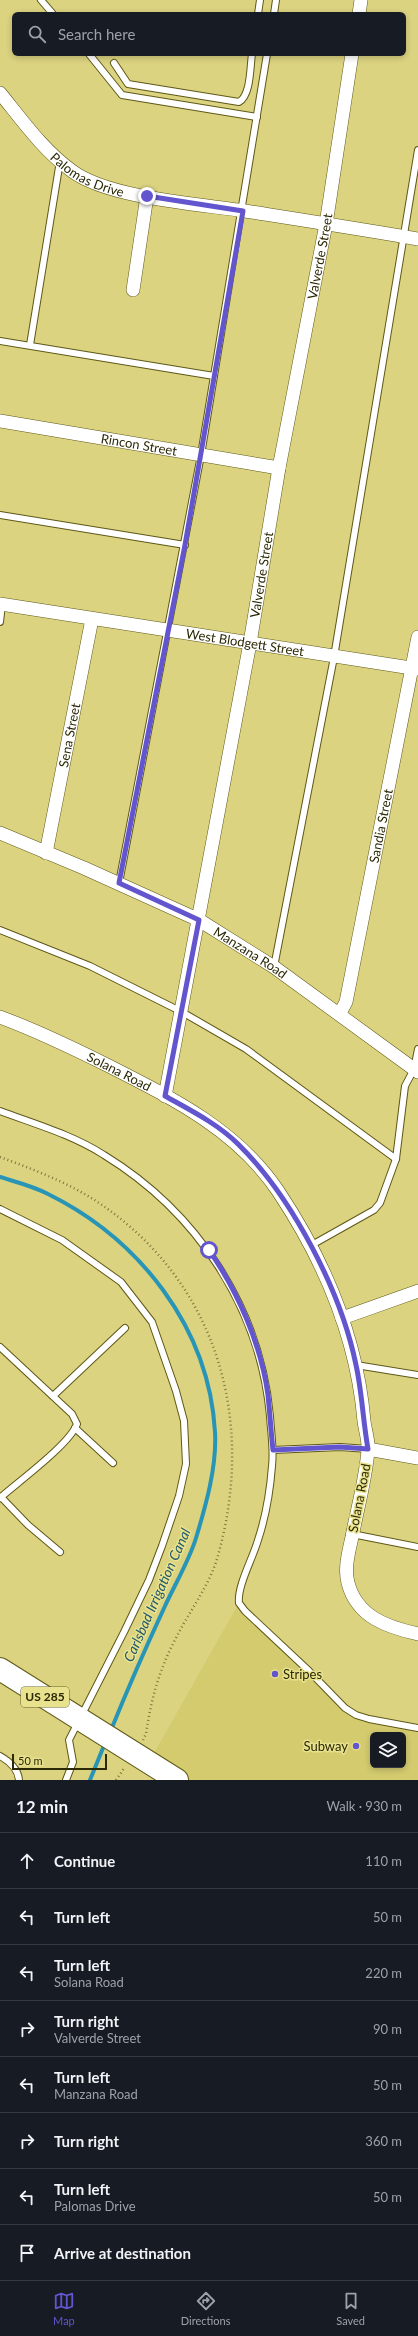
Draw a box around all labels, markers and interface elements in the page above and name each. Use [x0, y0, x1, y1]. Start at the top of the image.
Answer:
search box [12, 12, 406, 56]
icon: search [26, 23, 48, 45]
text: Search here [58, 25, 135, 43]
street label: Palomas Drive [47, 149, 126, 200]
route end [138, 187, 156, 205]
street label: Valverde Street [304, 212, 336, 300]
street label: Rincon Street [100, 430, 179, 459]
street label: Valverde Street [246, 530, 276, 619]
street label: West Blodgett Street [185, 625, 306, 659]
street label: Sena Street [55, 701, 83, 769]
street label: Sandia Street [366, 787, 396, 864]
street label: Manzana Road [211, 923, 290, 982]
street label: Solana Road [84, 1048, 154, 1094]
route start [200, 1241, 218, 1259]
street label: Solana Road [344, 1462, 374, 1534]
water label: Carlsbad Irrigation Canal [119, 1525, 194, 1664]
place label: Stripes [283, 1666, 322, 1682]
marker: Stripes [270, 1669, 280, 1679]
road number: US 285 [21, 1687, 69, 1707]
map controls [370, 1732, 406, 1768]
button: layers [370, 1732, 406, 1768]
place label: Subway [303, 1738, 348, 1754]
marker: Subway [351, 1741, 361, 1751]
scale bar [12, 1752, 107, 1771]
text: 50 m [18, 1754, 43, 1767]
text: 12 min [16, 1796, 68, 1817]
text: Walk · 930 m [326, 1798, 402, 1814]
icon: ahead [16, 1850, 38, 1872]
text: Continue [54, 1852, 115, 1870]
text: 110 m [365, 1853, 402, 1869]
icon: left [16, 1906, 38, 1928]
text: Turn left [54, 1908, 110, 1926]
text: 50 m [373, 1909, 402, 1925]
text: Turn left [54, 1956, 110, 1974]
icon: left [16, 1962, 38, 1984]
text: 220 m [365, 1965, 402, 1981]
text: Solana Road [54, 1974, 124, 1990]
text: Turn right [54, 2012, 119, 2030]
icon: right [16, 2018, 38, 2040]
text: 90 m [373, 2021, 402, 2037]
text: Valverde Street [54, 2030, 141, 2046]
text: Turn left [54, 2068, 110, 2086]
icon: left [16, 2074, 38, 2096]
text: 50 m [373, 2077, 402, 2093]
text: Manzana Road [54, 2086, 138, 2102]
icon: right [16, 2130, 38, 2152]
text: Turn right [54, 2132, 119, 2150]
text: 360 m [365, 2133, 402, 2149]
text: Turn left [54, 2180, 110, 2198]
icon: left [16, 2186, 38, 2208]
text: 50 m [373, 2189, 402, 2205]
text: Palomas Drive [54, 2198, 136, 2214]
icon: arrive [16, 2242, 38, 2264]
text: Arrive at destination [54, 2244, 191, 2262]
tab: Map [53, 2290, 75, 2327]
tab: Directions [181, 2290, 230, 2327]
tab: Saved [336, 2290, 365, 2327]

